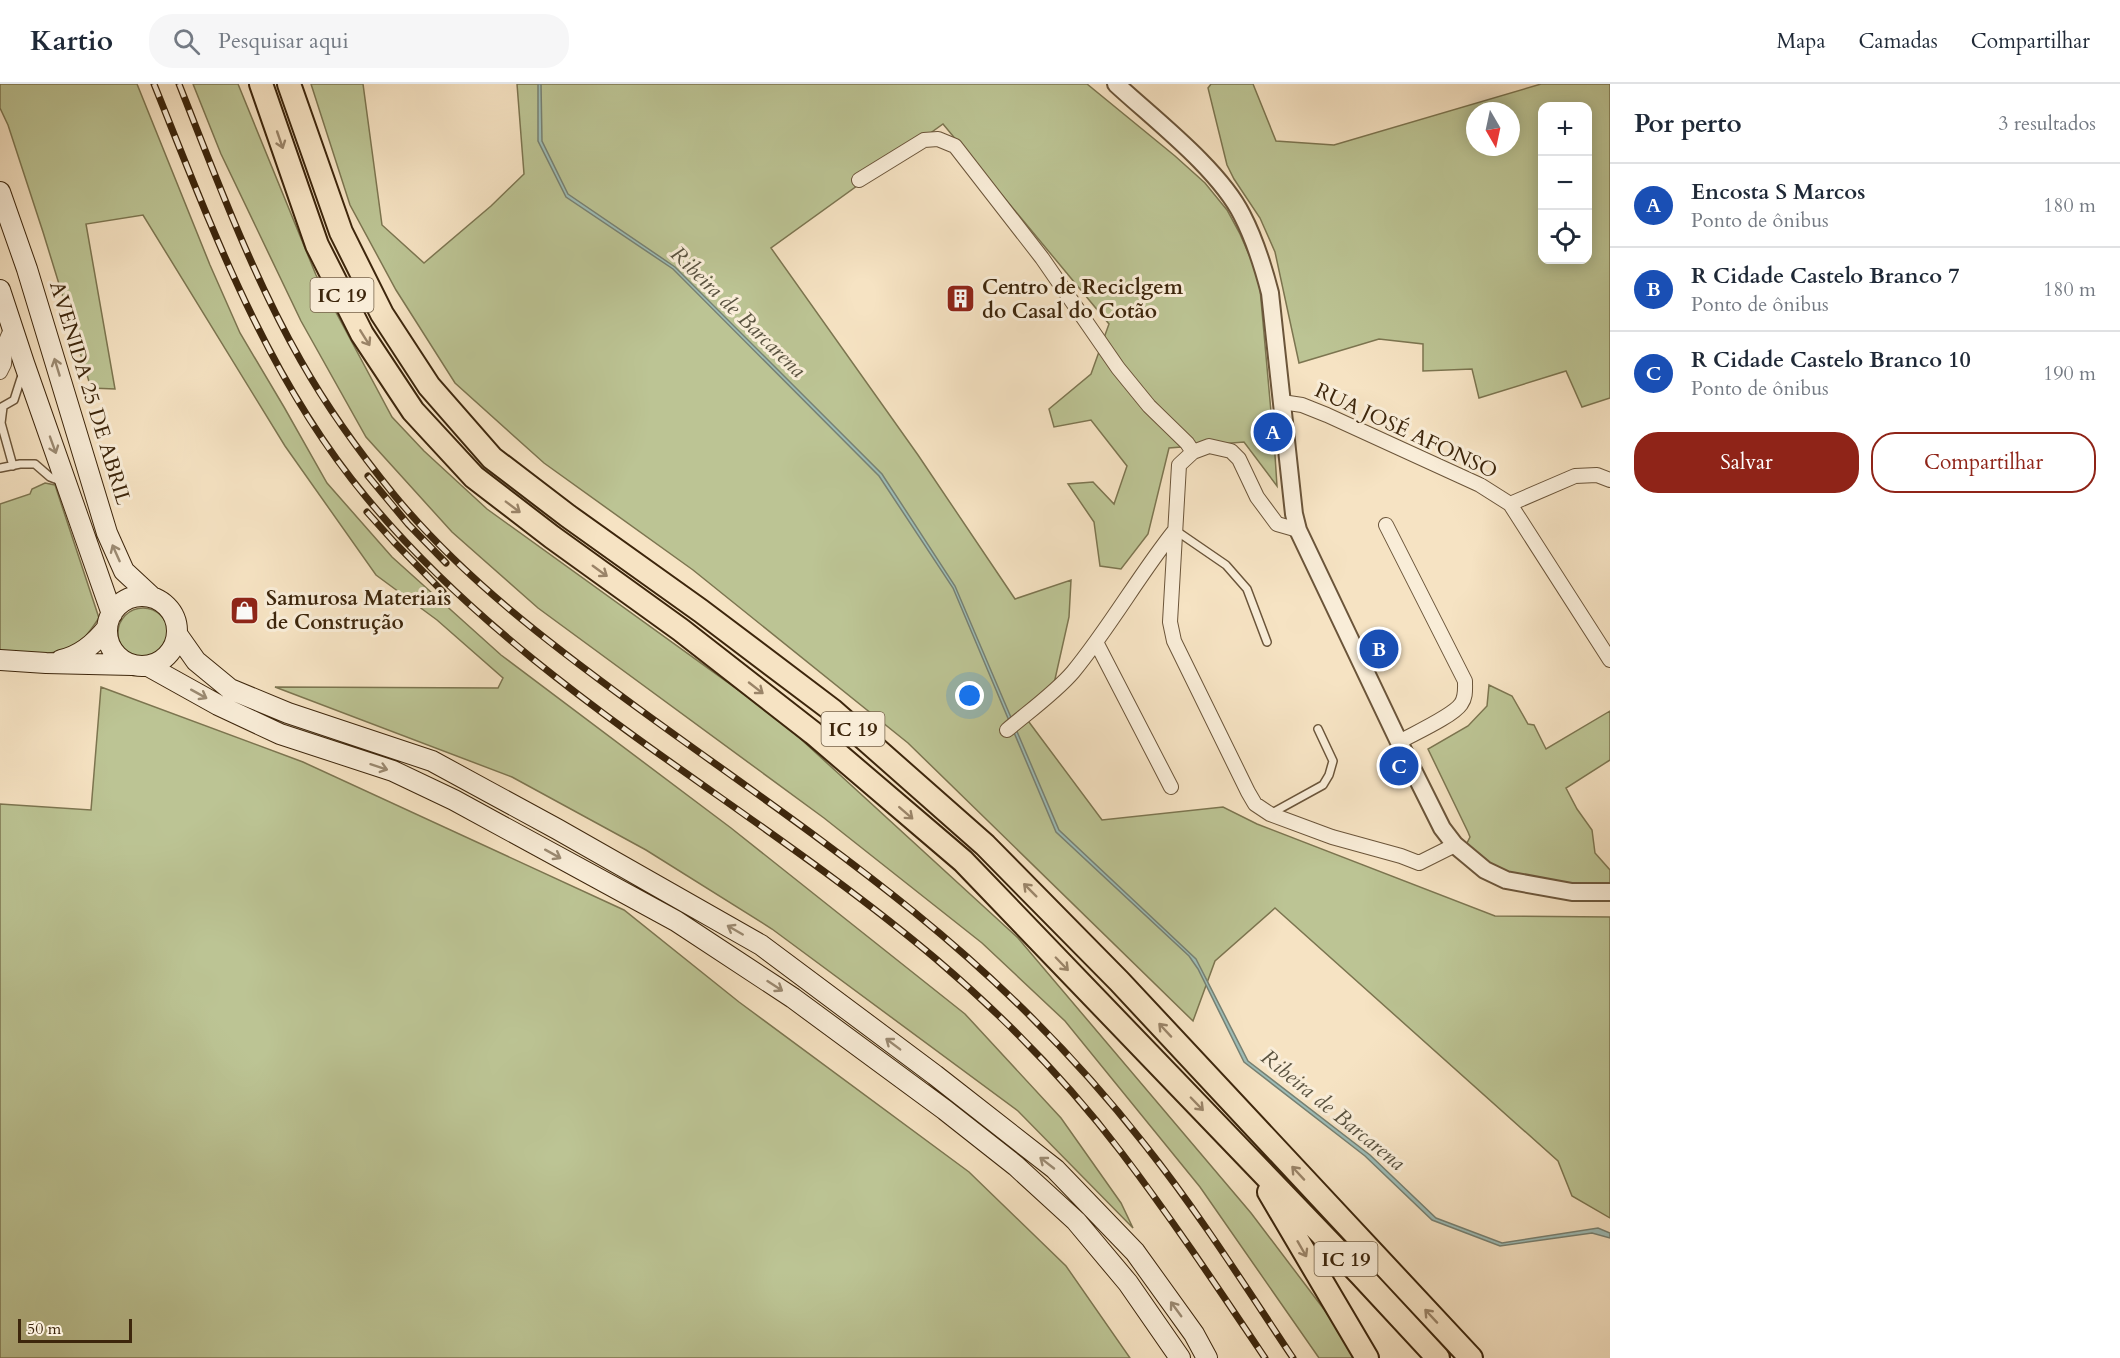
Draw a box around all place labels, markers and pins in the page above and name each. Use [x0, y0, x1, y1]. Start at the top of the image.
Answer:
place label: Centro de Reciclgem do Casal do Cotão [982, 273, 1184, 326]
building icon: Centro de Reciclgem do Casal do Cotão [945, 283, 977, 315]
pin: A [1254, 410, 1292, 454]
place label: Samurosa Materiais de Construção [266, 584, 451, 637]
shop icon: Samurosa Materiais de Construção [229, 594, 261, 626]
pin: B [1360, 626, 1398, 672]
pin: C [1380, 744, 1418, 788]

